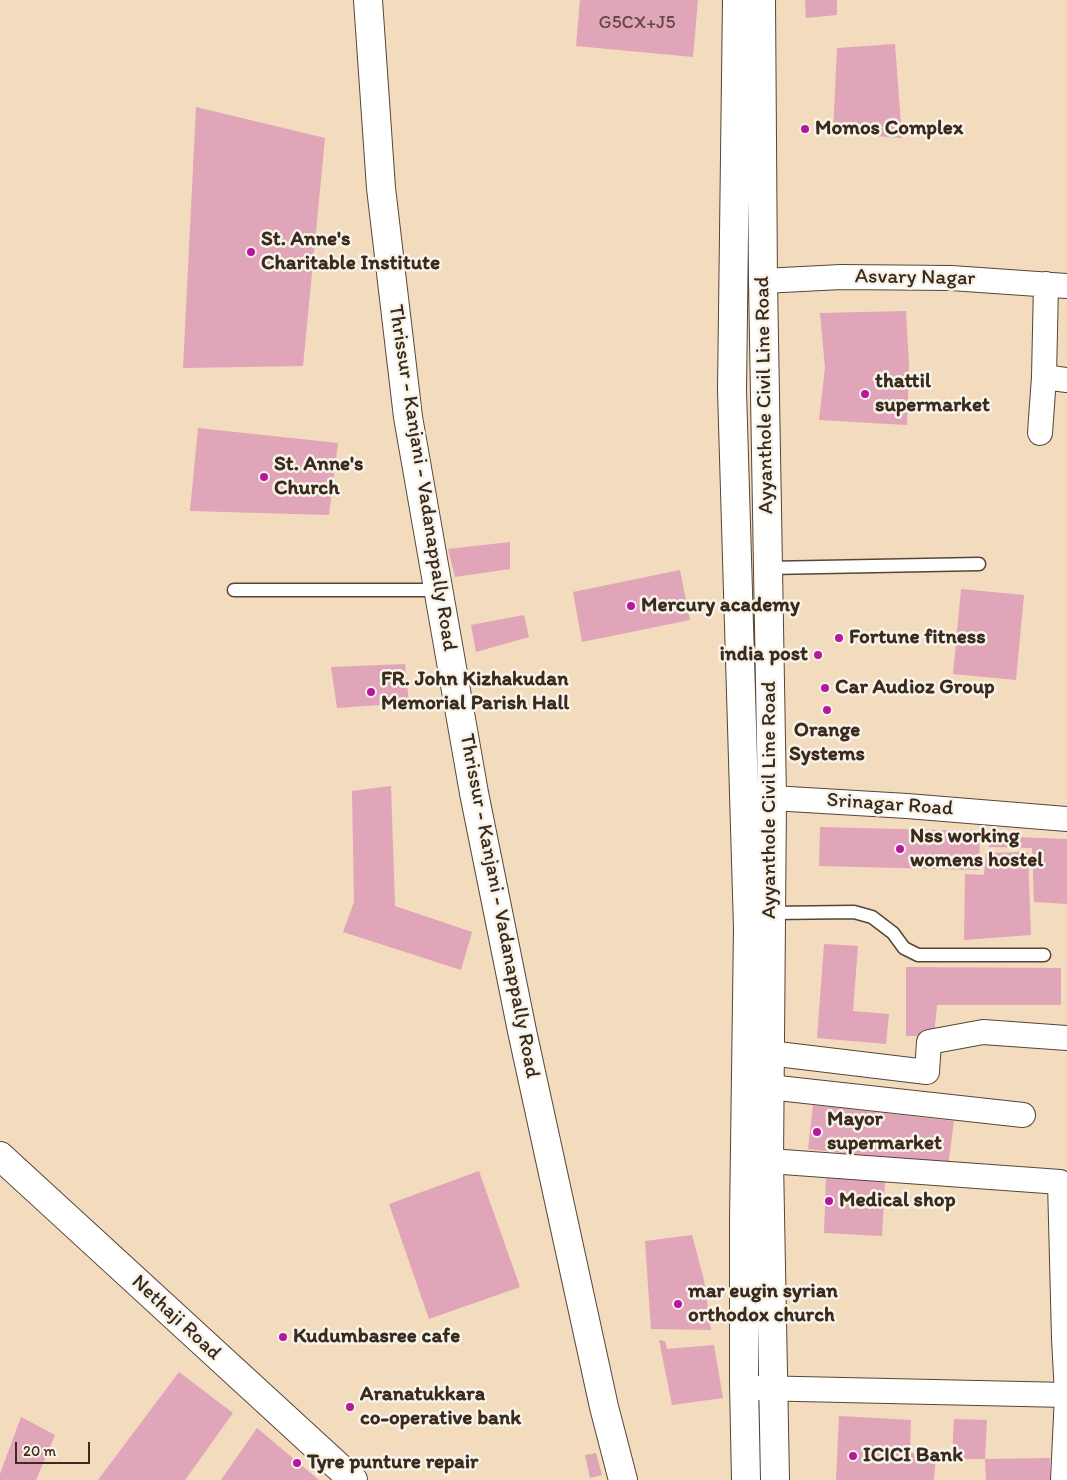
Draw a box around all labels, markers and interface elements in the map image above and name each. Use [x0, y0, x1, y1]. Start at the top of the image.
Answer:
house number: G5CX+J5 [599, 12, 675, 34]
place label: Momos Complex [815, 116, 963, 142]
marker: Momos Complex [799, 123, 811, 135]
place label: St. Anne's Charitable Institute [261, 227, 440, 277]
marker: St. Anne's Charitable Institute [245, 246, 257, 258]
street label: Asvary Nagar [855, 264, 975, 292]
street label: Ayyanthole Civil Line Road [750, 276, 780, 514]
street label: Thrissur - Kanjani - Vadanappally Road [382, 303, 462, 653]
place label: thattil supermarket [875, 369, 990, 419]
marker: thattil supermarket [859, 388, 871, 400]
place label: St. Anne's Church [274, 452, 363, 502]
marker: St. Anne's Church [258, 471, 270, 483]
place label: Mercury academy [641, 593, 800, 619]
marker: Mercury academy [625, 600, 637, 612]
place label: Fortune fitness [849, 625, 985, 651]
marker: Fortune fitness [833, 632, 845, 644]
place label: india post [719, 642, 808, 668]
marker: india post [812, 649, 824, 661]
place label: FR. John Kizhakudan Memorial Parish Hall [381, 667, 569, 717]
place label: Car Audioz Group [835, 675, 995, 701]
street label: Ayyanthole Civil Line Road [757, 681, 783, 919]
marker: Car Audioz Group [819, 682, 831, 694]
marker: FR. John Kizhakudan Memorial Parish Hall [365, 686, 377, 698]
marker: Orange Systems [821, 704, 833, 716]
place label: Orange Systems [789, 718, 865, 768]
street label: Thrissur - Kanjani - Vadanappally Road [453, 732, 545, 1080]
street label: Srinagar Road [826, 788, 954, 822]
place label: Nss working womens hostel [910, 824, 1043, 874]
marker: Nss working womens hostel [894, 843, 906, 855]
place label: Mayor supermarket [827, 1107, 942, 1157]
marker: Mayor supermarket [811, 1126, 823, 1138]
place label: Medical shop [839, 1188, 956, 1214]
marker: Medical shop [823, 1195, 835, 1207]
street label: Nethaji Road [126, 1270, 226, 1366]
place label: mar eugin syrian orthodox church [688, 1279, 838, 1329]
marker: mar eugin syrian orthodox church [672, 1298, 684, 1310]
place label: Kudumbasree cafe [293, 1324, 460, 1350]
marker: Kudumbasree cafe [277, 1331, 289, 1343]
place label: Aranatukkara co-operative bank [360, 1382, 521, 1432]
marker: Aranatukkara co-operative bank [344, 1401, 356, 1413]
scale bar [18, 1432, 92, 1464]
text: 20 m [23, 1442, 56, 1460]
place label: ICICI Bank [863, 1443, 963, 1469]
place label: Tyre punture repair [307, 1450, 478, 1476]
marker: ICICI Bank [847, 1450, 859, 1462]
marker: Tyre punture repair [291, 1457, 303, 1469]

